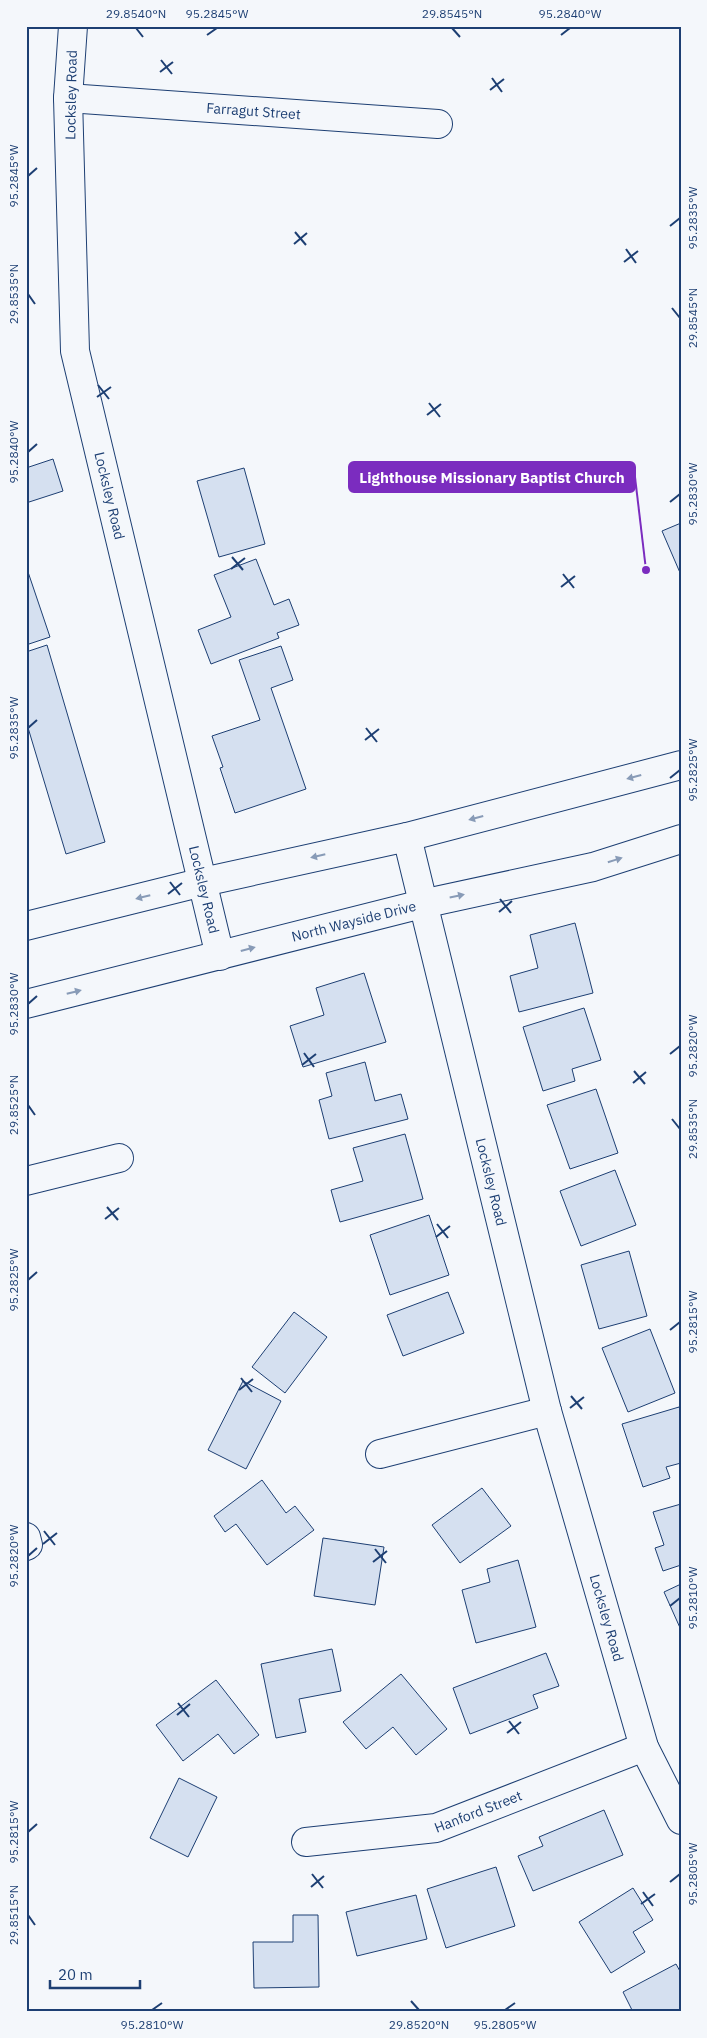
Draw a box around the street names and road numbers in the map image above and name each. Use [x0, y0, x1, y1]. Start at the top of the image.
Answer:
street label: Locksley Road [61, 50, 81, 140]
street label: Farragut Street [206, 99, 301, 123]
street label: Locksley Road [90, 450, 129, 541]
street label: Locksley Road [185, 844, 223, 935]
street label: North Wayside Drive [290, 897, 418, 946]
street label: Locksley Road [472, 1136, 511, 1228]
street label: Locksley Road [586, 1572, 628, 1663]
street label: Hanford Street [432, 1786, 525, 1837]

